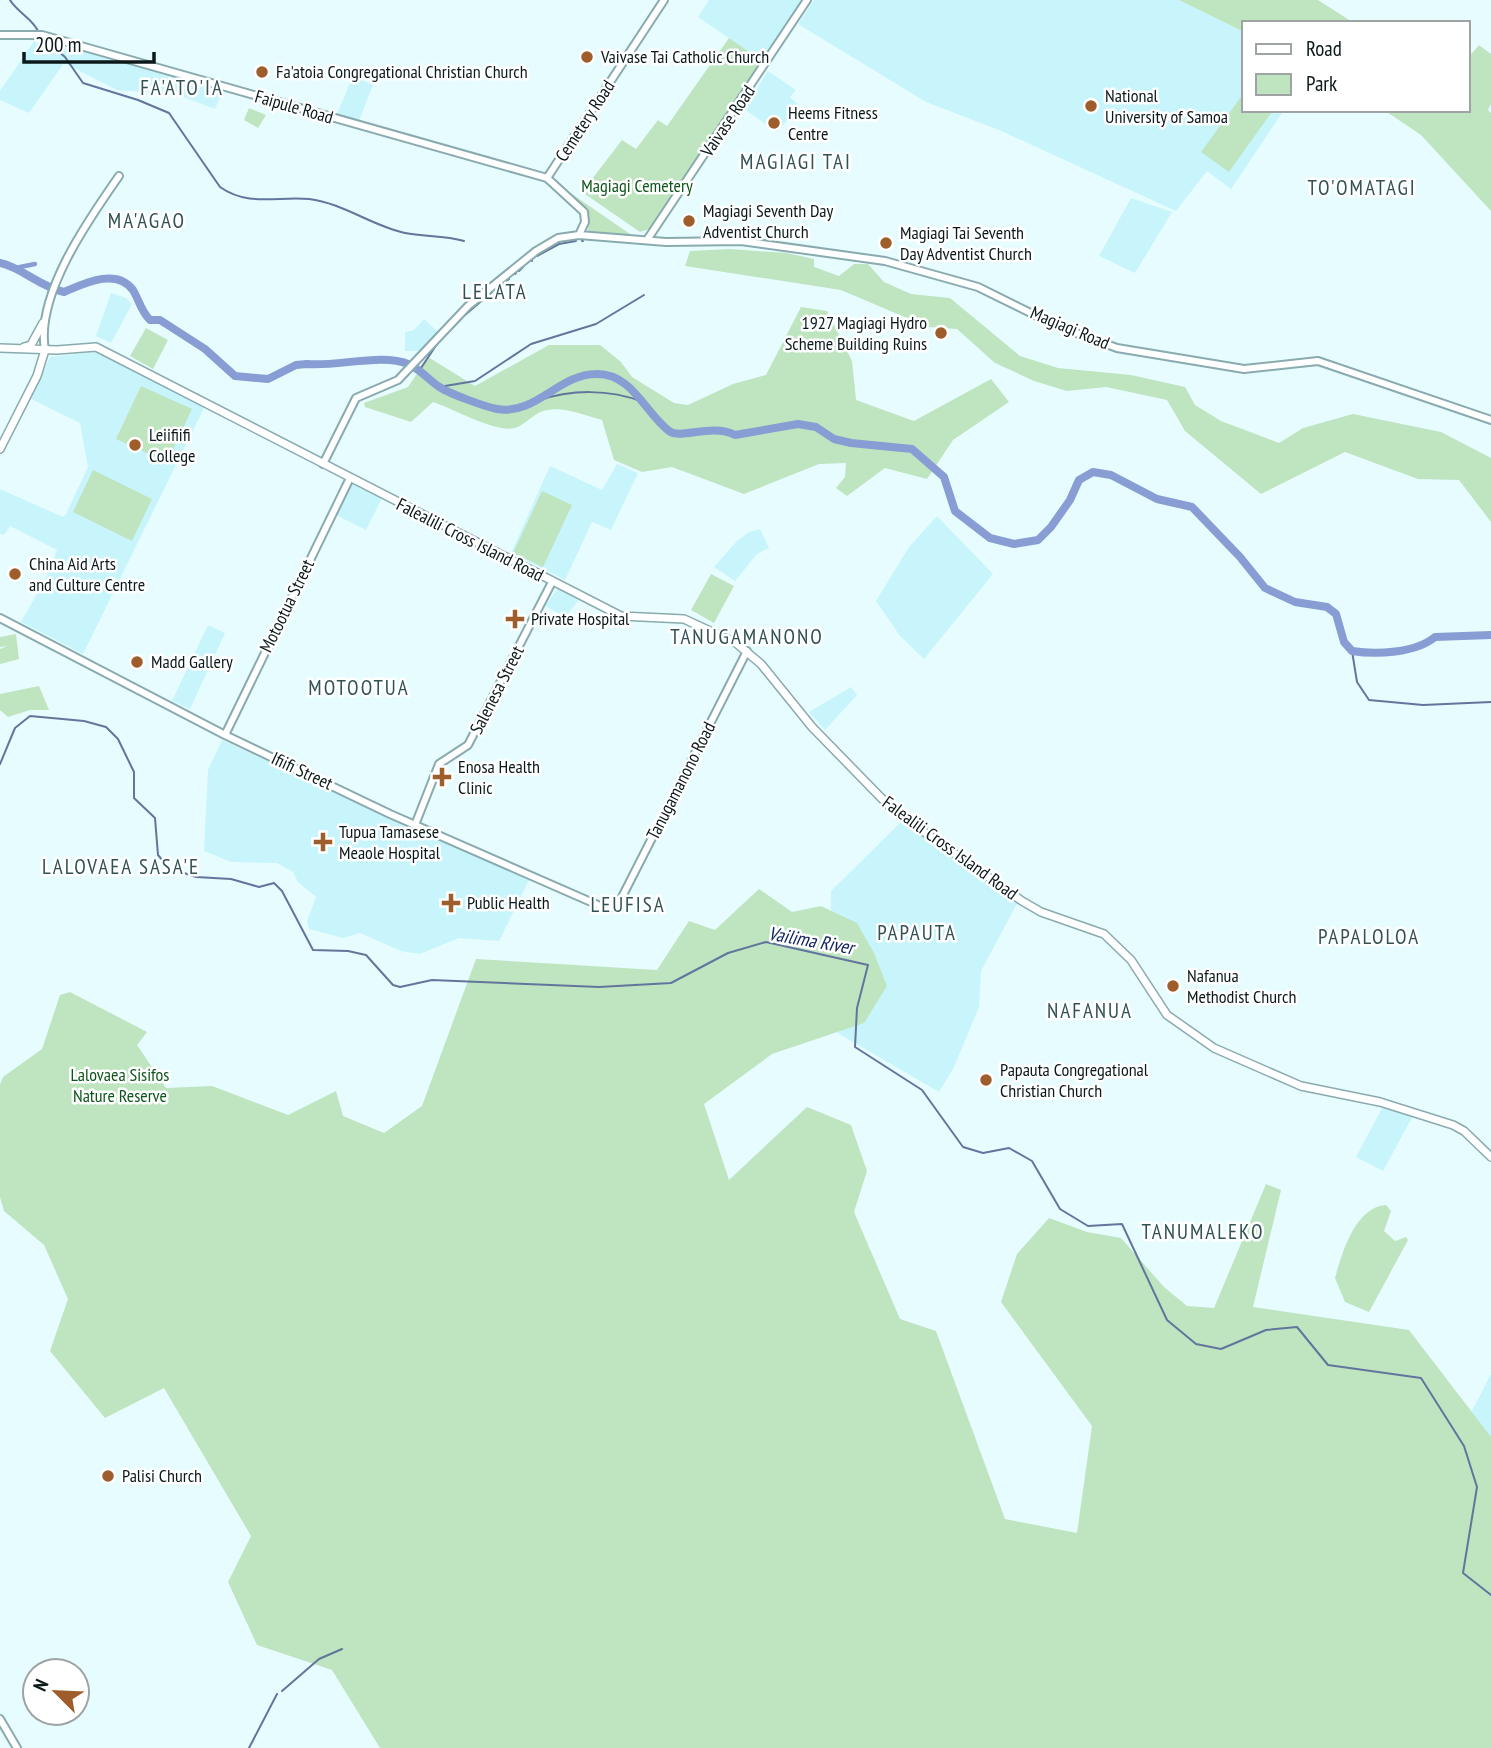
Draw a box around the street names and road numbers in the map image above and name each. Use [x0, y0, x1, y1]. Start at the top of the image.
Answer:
street label: Cemetery Road [550, 76, 619, 166]
street label: Vaivase Road [695, 81, 760, 162]
street label: Faipule Road [252, 84, 336, 129]
street label: Magiagi Road [1027, 301, 1113, 354]
street label: Falealili Cross Island Road [393, 493, 548, 587]
street label: Motootua Street [254, 555, 319, 656]
street label: Salenesa Street [464, 642, 529, 738]
street label: Tanugamanono Road [641, 718, 720, 844]
street label: Ifiifi Street [268, 746, 337, 795]
street label: Falealili Cross Island Road [878, 791, 1023, 905]

